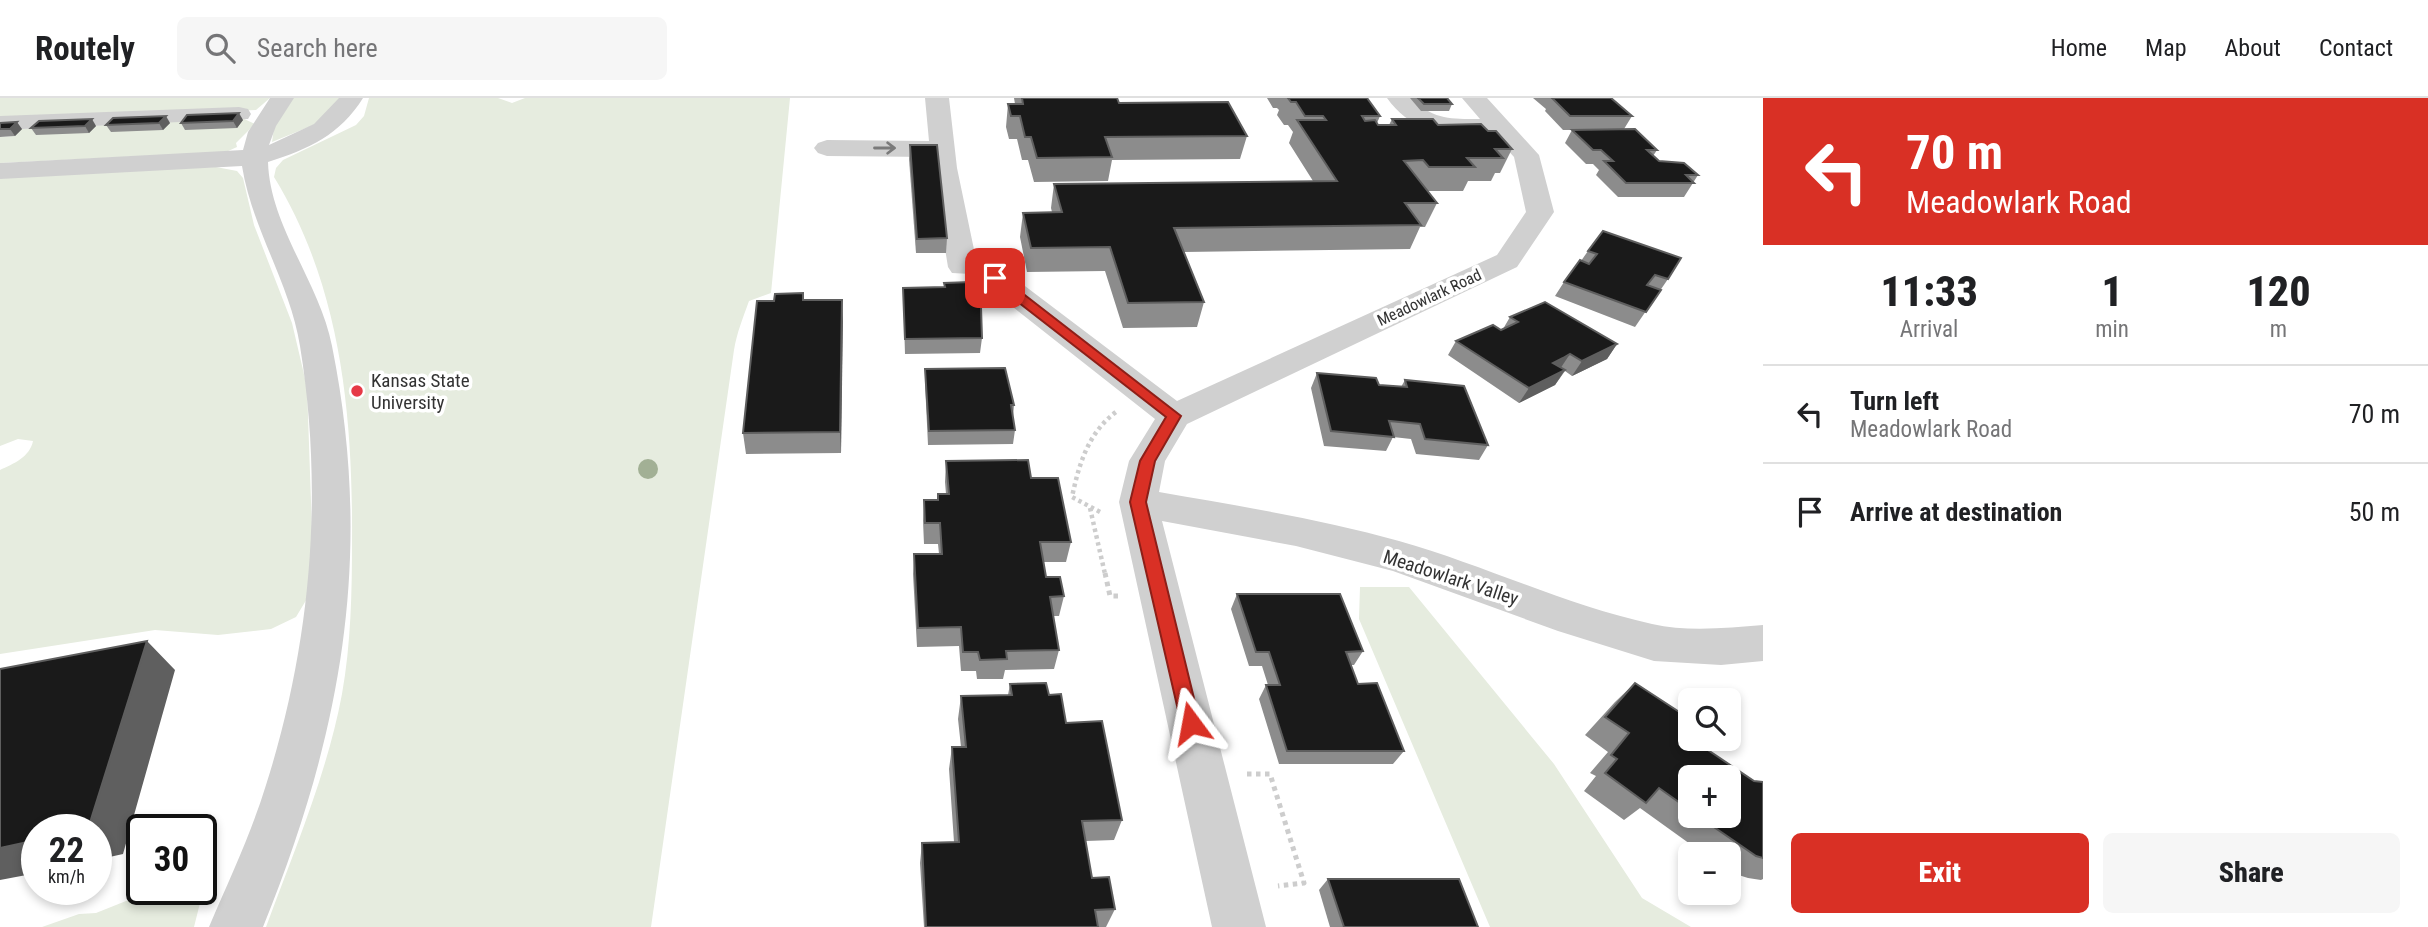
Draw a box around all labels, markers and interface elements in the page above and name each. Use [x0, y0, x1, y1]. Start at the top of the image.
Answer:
search box [177, 17, 667, 80]
text: Routely [35, 29, 135, 68]
icon: search [201, 29, 239, 67]
text: Search here [257, 33, 378, 63]
text: Home [2051, 34, 2107, 62]
text: Map [2145, 34, 2187, 62]
text: About [2225, 34, 2281, 62]
text: Contact [2319, 34, 2393, 62]
text: 70 m [1906, 124, 2003, 181]
icon: left [1791, 126, 1882, 217]
one-way arrow [873, 141, 896, 155]
text: Meadowlark Road [1906, 183, 2132, 221]
pin [965, 248, 1025, 308]
icon: arrive [976, 259, 1014, 297]
street label: Meadowlark Road [1374, 265, 1484, 330]
text: 11:33 [1880, 267, 1978, 316]
text: 1 [2101, 267, 2123, 316]
text: 120 [2246, 267, 2311, 316]
text: Arrival [1900, 316, 1958, 343]
text: min [2095, 316, 2129, 343]
text: m [2270, 316, 2287, 343]
place label: Kansas State University [371, 369, 470, 414]
marker: Kansas State University [349, 383, 365, 399]
text: Turn left [1850, 386, 1939, 416]
icon: left [1791, 395, 1829, 433]
text: 70 m [2349, 399, 2400, 429]
text: Meadowlark Road [1850, 416, 2012, 443]
icon: arrive [1791, 493, 1829, 531]
text: Arrive at destination [1850, 497, 2062, 527]
text: 50 m [2349, 497, 2400, 527]
street label: Meadowlark Valley [1380, 545, 1521, 610]
position arrow [1154, 686, 1228, 760]
map controls [1678, 688, 1741, 905]
button: search [1678, 688, 1741, 751]
button: + [1678, 765, 1741, 828]
speed limit sign: 30 [126, 814, 217, 905]
text: 22 [49, 830, 84, 871]
button: Exit [1791, 833, 2089, 913]
button: Share [2103, 833, 2400, 913]
button: − [1678, 842, 1741, 905]
text: km/h [48, 866, 85, 887]

